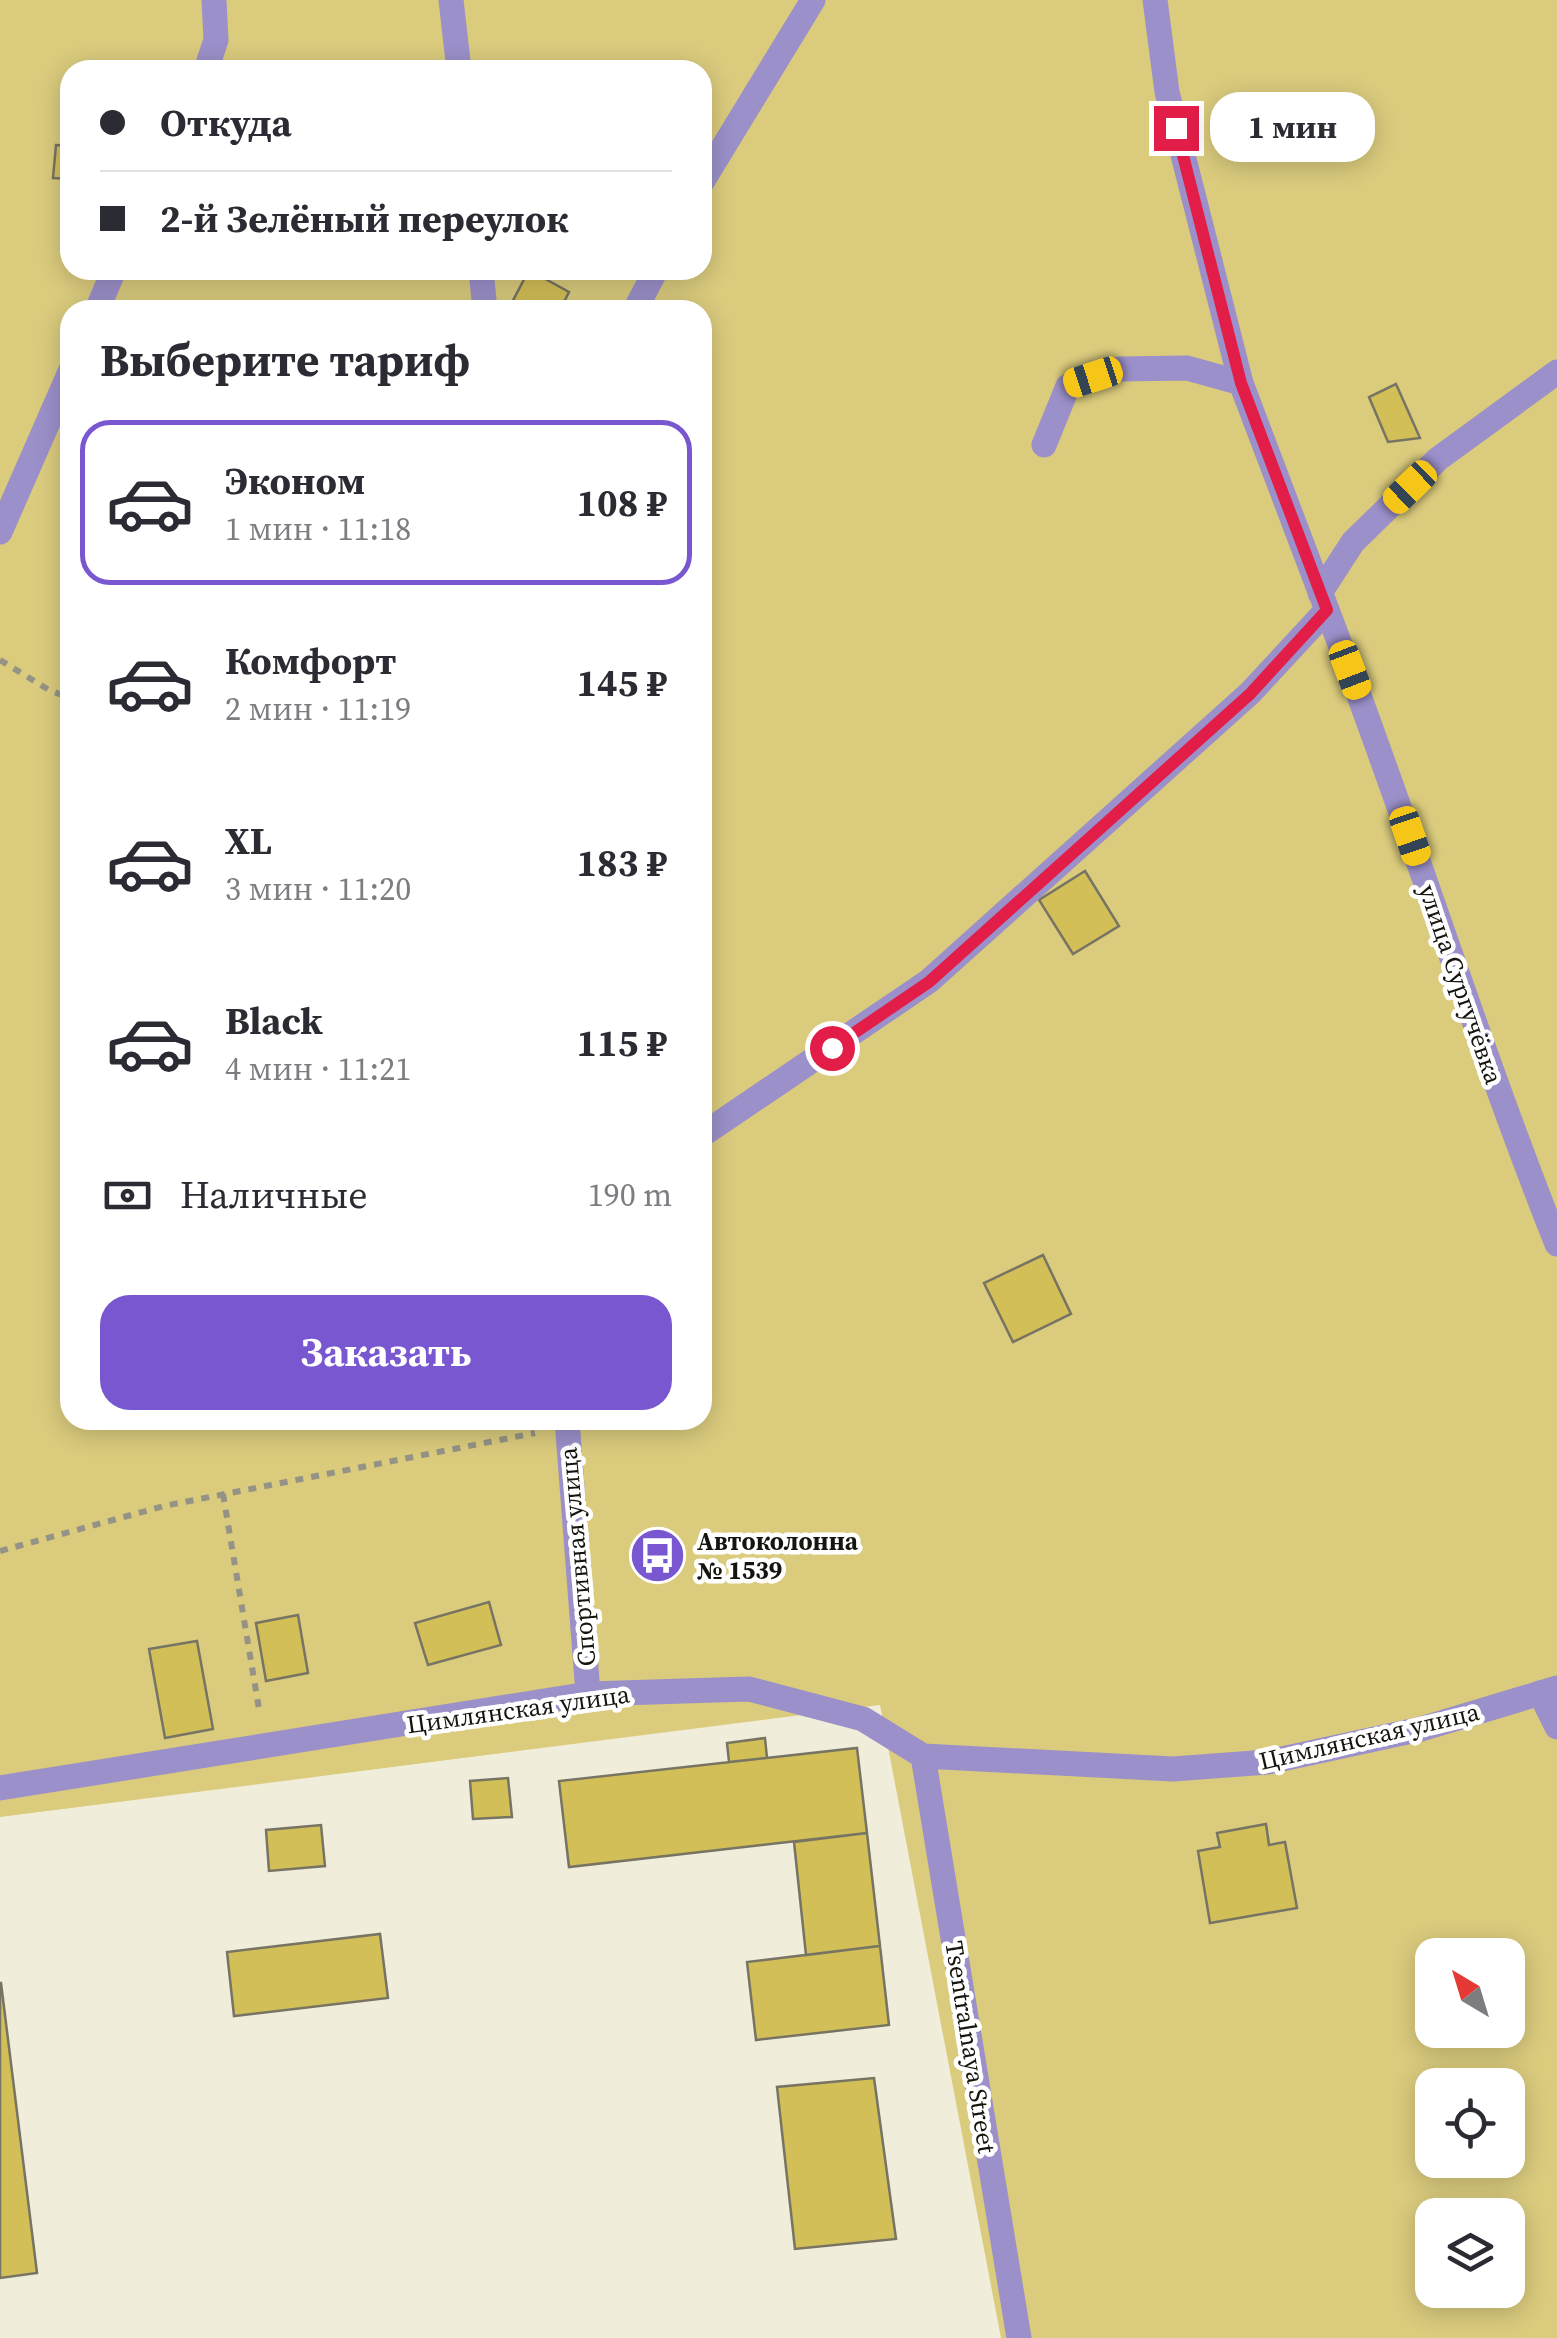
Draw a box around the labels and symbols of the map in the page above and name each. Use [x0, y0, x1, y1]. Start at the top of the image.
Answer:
callout: 1 мин [1211, 93, 1376, 163]
route end [1154, 106, 1199, 151]
car [1060, 353, 1126, 401]
car [1378, 455, 1442, 519]
car [1325, 637, 1375, 703]
car [1386, 803, 1434, 869]
street label: улица Сургучёвка [1411, 880, 1511, 1089]
route start [810, 1026, 855, 1071]
street label: Спортивная улица [550, 1446, 604, 1668]
place label: Автоколонна № 1539 [697, 1524, 859, 1587]
bus stop icon: Автоколонна № 1539 [628, 1525, 688, 1585]
street label: Цимлянская улица [404, 1676, 632, 1741]
street label: Цимлянская улица [1256, 1694, 1483, 1778]
north arrow [1415, 1938, 1525, 2048]
street label: Tsentralnaya Street [937, 1939, 1005, 2156]

